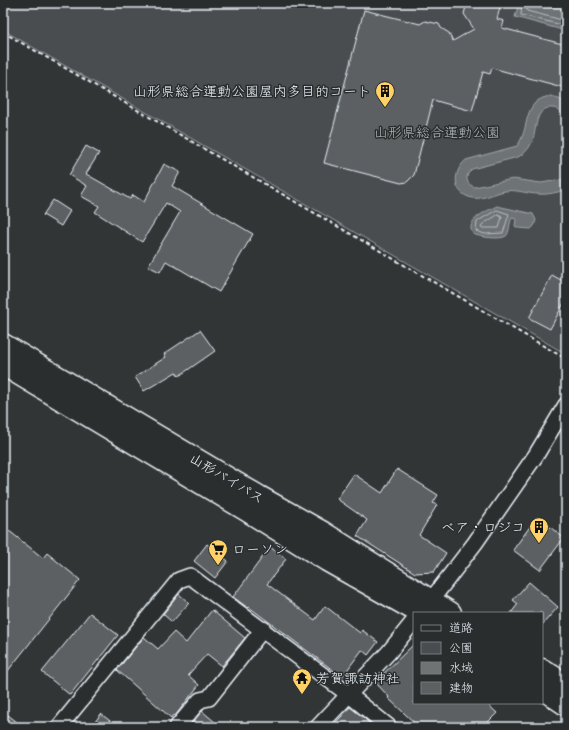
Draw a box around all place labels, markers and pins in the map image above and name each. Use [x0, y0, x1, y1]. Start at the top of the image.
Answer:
building icon: 山形県総合運動公園屋内多目的コート [374, 80, 396, 108]
place label: 山形県総合運動公園屋内多目的コート [133, 81, 371, 100]
building icon: ベア・ロジコ [528, 516, 550, 544]
place label: ベア・ロジコ [441, 517, 525, 536]
supermarket icon: ローソン [207, 538, 229, 566]
place label: ローソン [232, 539, 288, 558]
temple icon: 芳賀諏訪神社 [291, 667, 313, 695]
place label: 芳賀諏訪神社 [316, 668, 400, 687]

